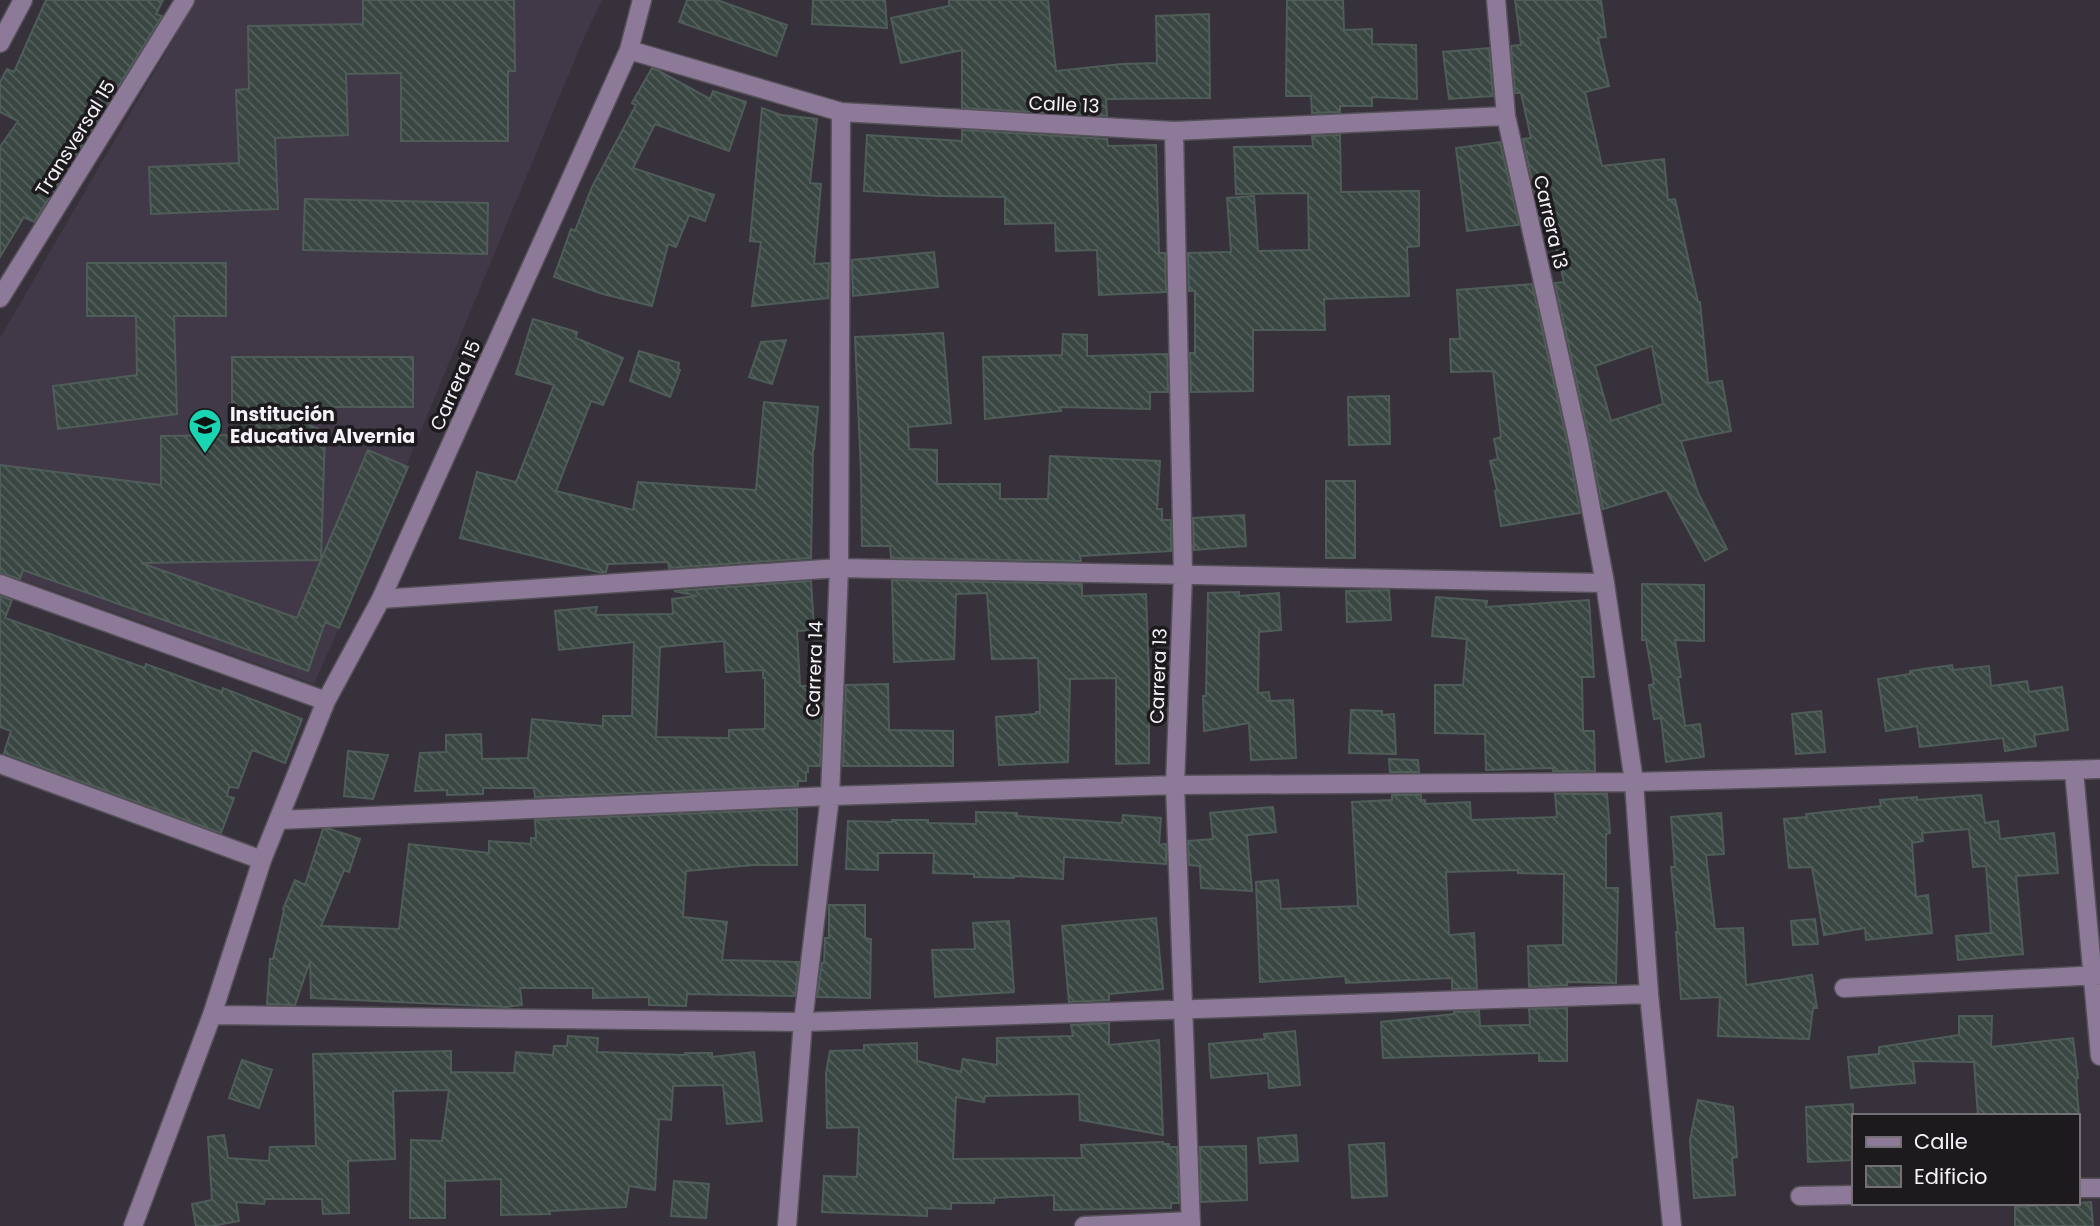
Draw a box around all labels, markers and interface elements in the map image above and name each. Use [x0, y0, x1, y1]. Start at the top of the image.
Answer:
street label: Transversal 15 [29, 75, 122, 202]
street label: Calle 13 [1028, 89, 1100, 120]
street label: Carrera 13 [1527, 172, 1574, 272]
street label: Carrera 15 [424, 336, 487, 435]
place label: Institución Educativa Alvernia [230, 401, 415, 450]
school or university icon: Institución Educativa Alvernia [186, 406, 224, 455]
street label: Carrera 14 [799, 620, 830, 718]
street label: Carrera 13 [1143, 628, 1174, 724]
legend [1852, 1114, 2079, 1205]
text: Calle [1914, 1127, 1968, 1156]
text: Edificio [1914, 1162, 1988, 1191]

